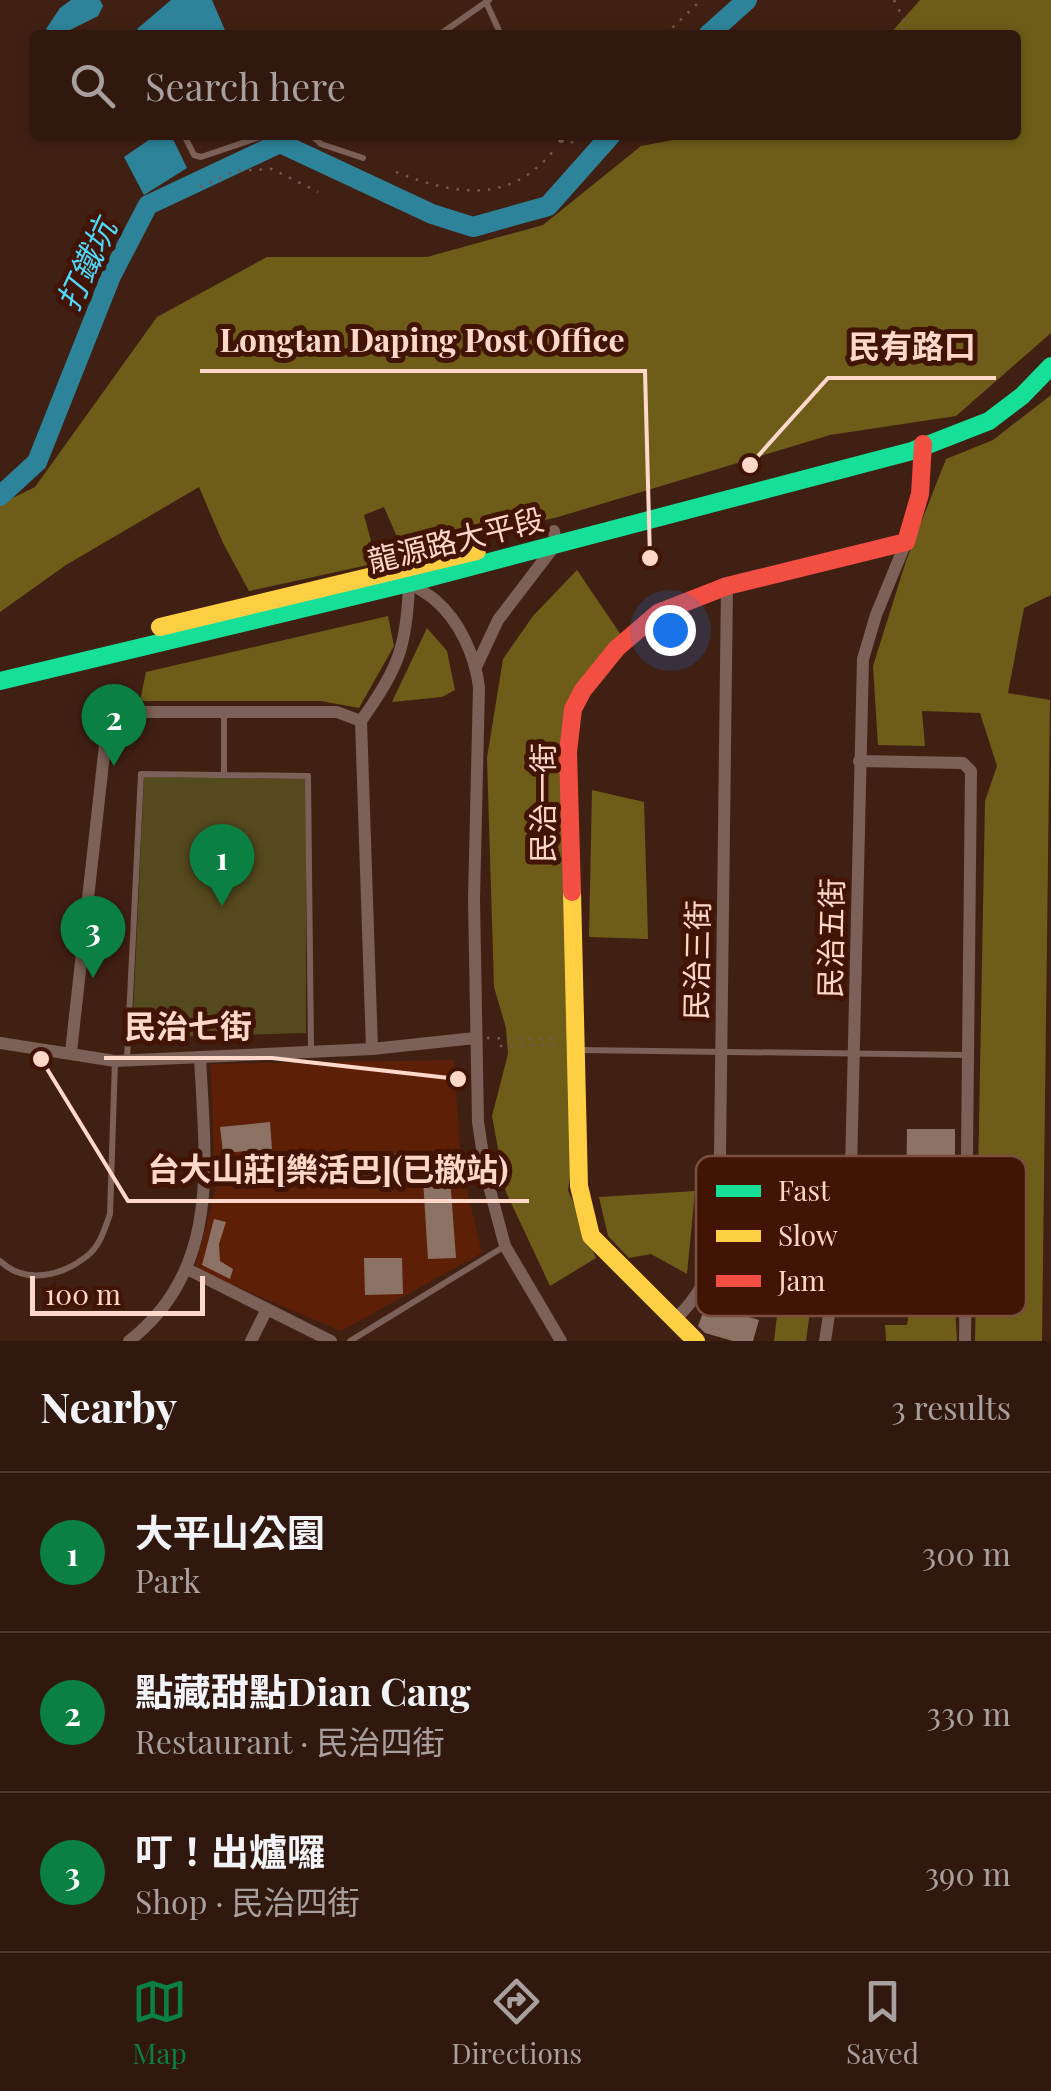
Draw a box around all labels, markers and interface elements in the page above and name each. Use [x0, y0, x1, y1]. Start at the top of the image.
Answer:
search box [30, 30, 1021, 140]
icon: search [65, 58, 120, 113]
text: Search here [145, 60, 346, 111]
water label: 打鐵坑 [45, 208, 126, 317]
callout: Longtan Daping Post Office [200, 309, 645, 371]
callout: 民有路口 [828, 316, 996, 378]
text: Longtan Daping Post Office [219, 317, 625, 360]
text: 民有路口 [848, 323, 976, 366]
street label: 龍源路大平段 [363, 498, 548, 580]
your location [645, 605, 696, 656]
pin: 2 [82, 684, 146, 766]
street label: 民治一街 [522, 743, 562, 863]
pin: 1 [190, 824, 254, 906]
street label: 民治五街 [809, 878, 851, 998]
pin: 3 [61, 896, 126, 978]
street label: 民治三街 [675, 900, 717, 1020]
callout: 民治七街 [104, 996, 272, 1058]
text: 民治七街 [124, 1003, 252, 1046]
callout: 台大山莊[樂活巴](已撤站) [128, 1139, 529, 1201]
text: 台大山莊[樂活巴](已撤站) [148, 1146, 508, 1189]
legend [696, 1156, 1026, 1316]
text: Fast [778, 1171, 831, 1208]
text: Slow [778, 1216, 838, 1253]
text: Jam [777, 1261, 825, 1298]
scale bar [30, 1271, 205, 1316]
text: 100 m [45, 1275, 121, 1312]
text: Nearby [40, 1378, 177, 1434]
text: 3 results [891, 1385, 1011, 1428]
text: 大平山公園 [135, 1506, 325, 1557]
text: 1 [66, 1531, 79, 1574]
text: 300 m [922, 1531, 1011, 1574]
text: Park [135, 1558, 201, 1601]
text: 點藏甜點Dian Cang [135, 1665, 471, 1716]
text: 2 [64, 1691, 81, 1734]
text: 330 m [927, 1691, 1011, 1734]
text: Restaurant · 民治四街 [135, 1719, 445, 1762]
text: 叮！出爐囉 [135, 1825, 325, 1876]
text: 3 [65, 1851, 80, 1894]
text: 390 m [925, 1851, 1011, 1894]
text: Shop · 民治四街 [135, 1879, 360, 1922]
tab: Map [132, 1974, 187, 2071]
tab: Directions [451, 1974, 582, 2071]
tab: Saved [846, 1974, 919, 2071]

